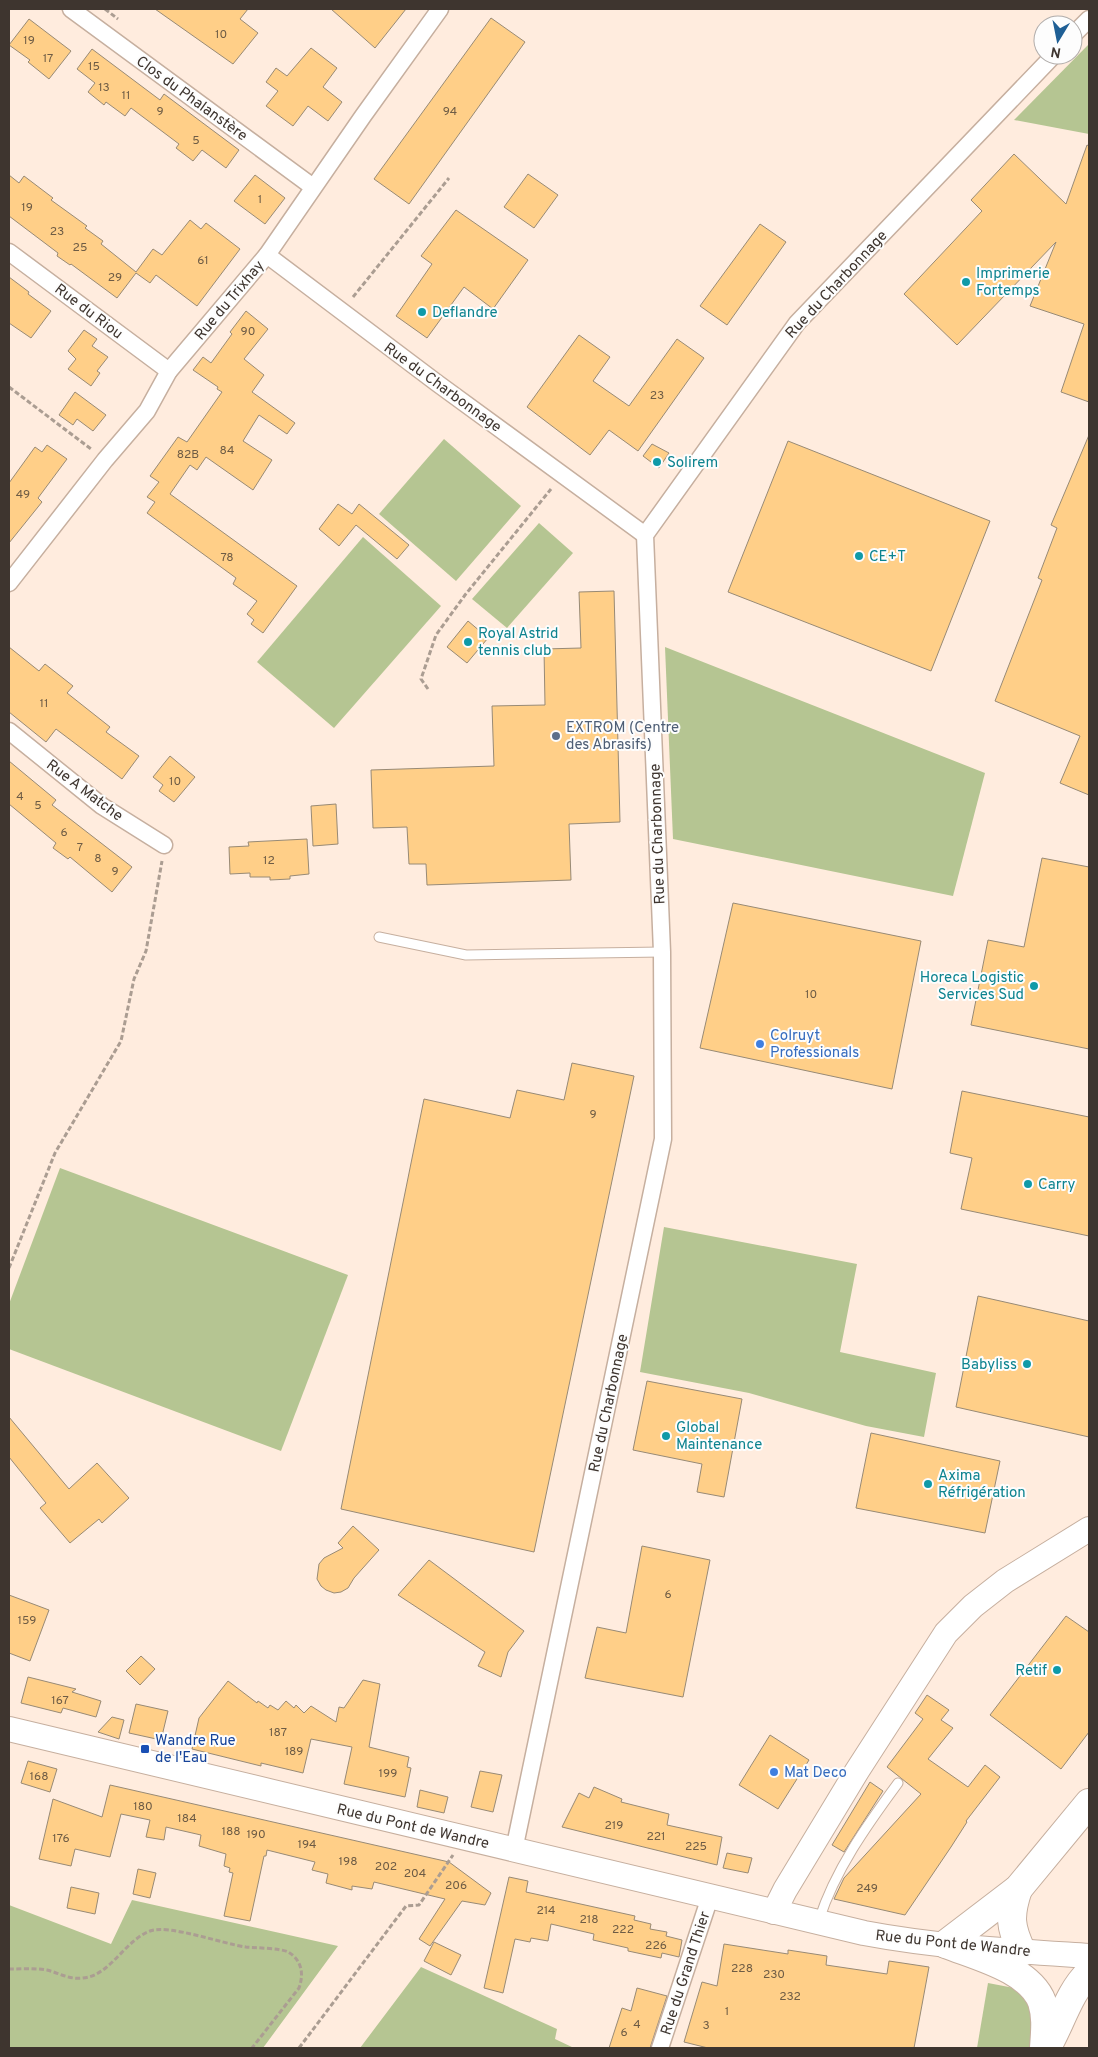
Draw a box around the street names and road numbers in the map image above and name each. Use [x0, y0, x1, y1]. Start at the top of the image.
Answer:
street label: Clos du Phalanstère [132, 52, 251, 146]
street label: Rue du Charbonnage [782, 227, 892, 343]
street label: Rue du Trixhay [191, 257, 269, 345]
street label: Rue du Riou [50, 280, 126, 344]
street label: Rue du Charbonnage [380, 339, 505, 437]
street label: Rue A Matche [42, 756, 126, 826]
street label: Rue du Charbonnage [647, 763, 670, 905]
street label: Rue du Charbonnage [586, 1332, 633, 1474]
street label: Rue du Pont de Wandre [335, 1801, 491, 1854]
street label: Rue du Grand Thier [657, 1909, 715, 2038]
street label: Rue du Pont de Wandre [874, 1927, 1031, 1962]

